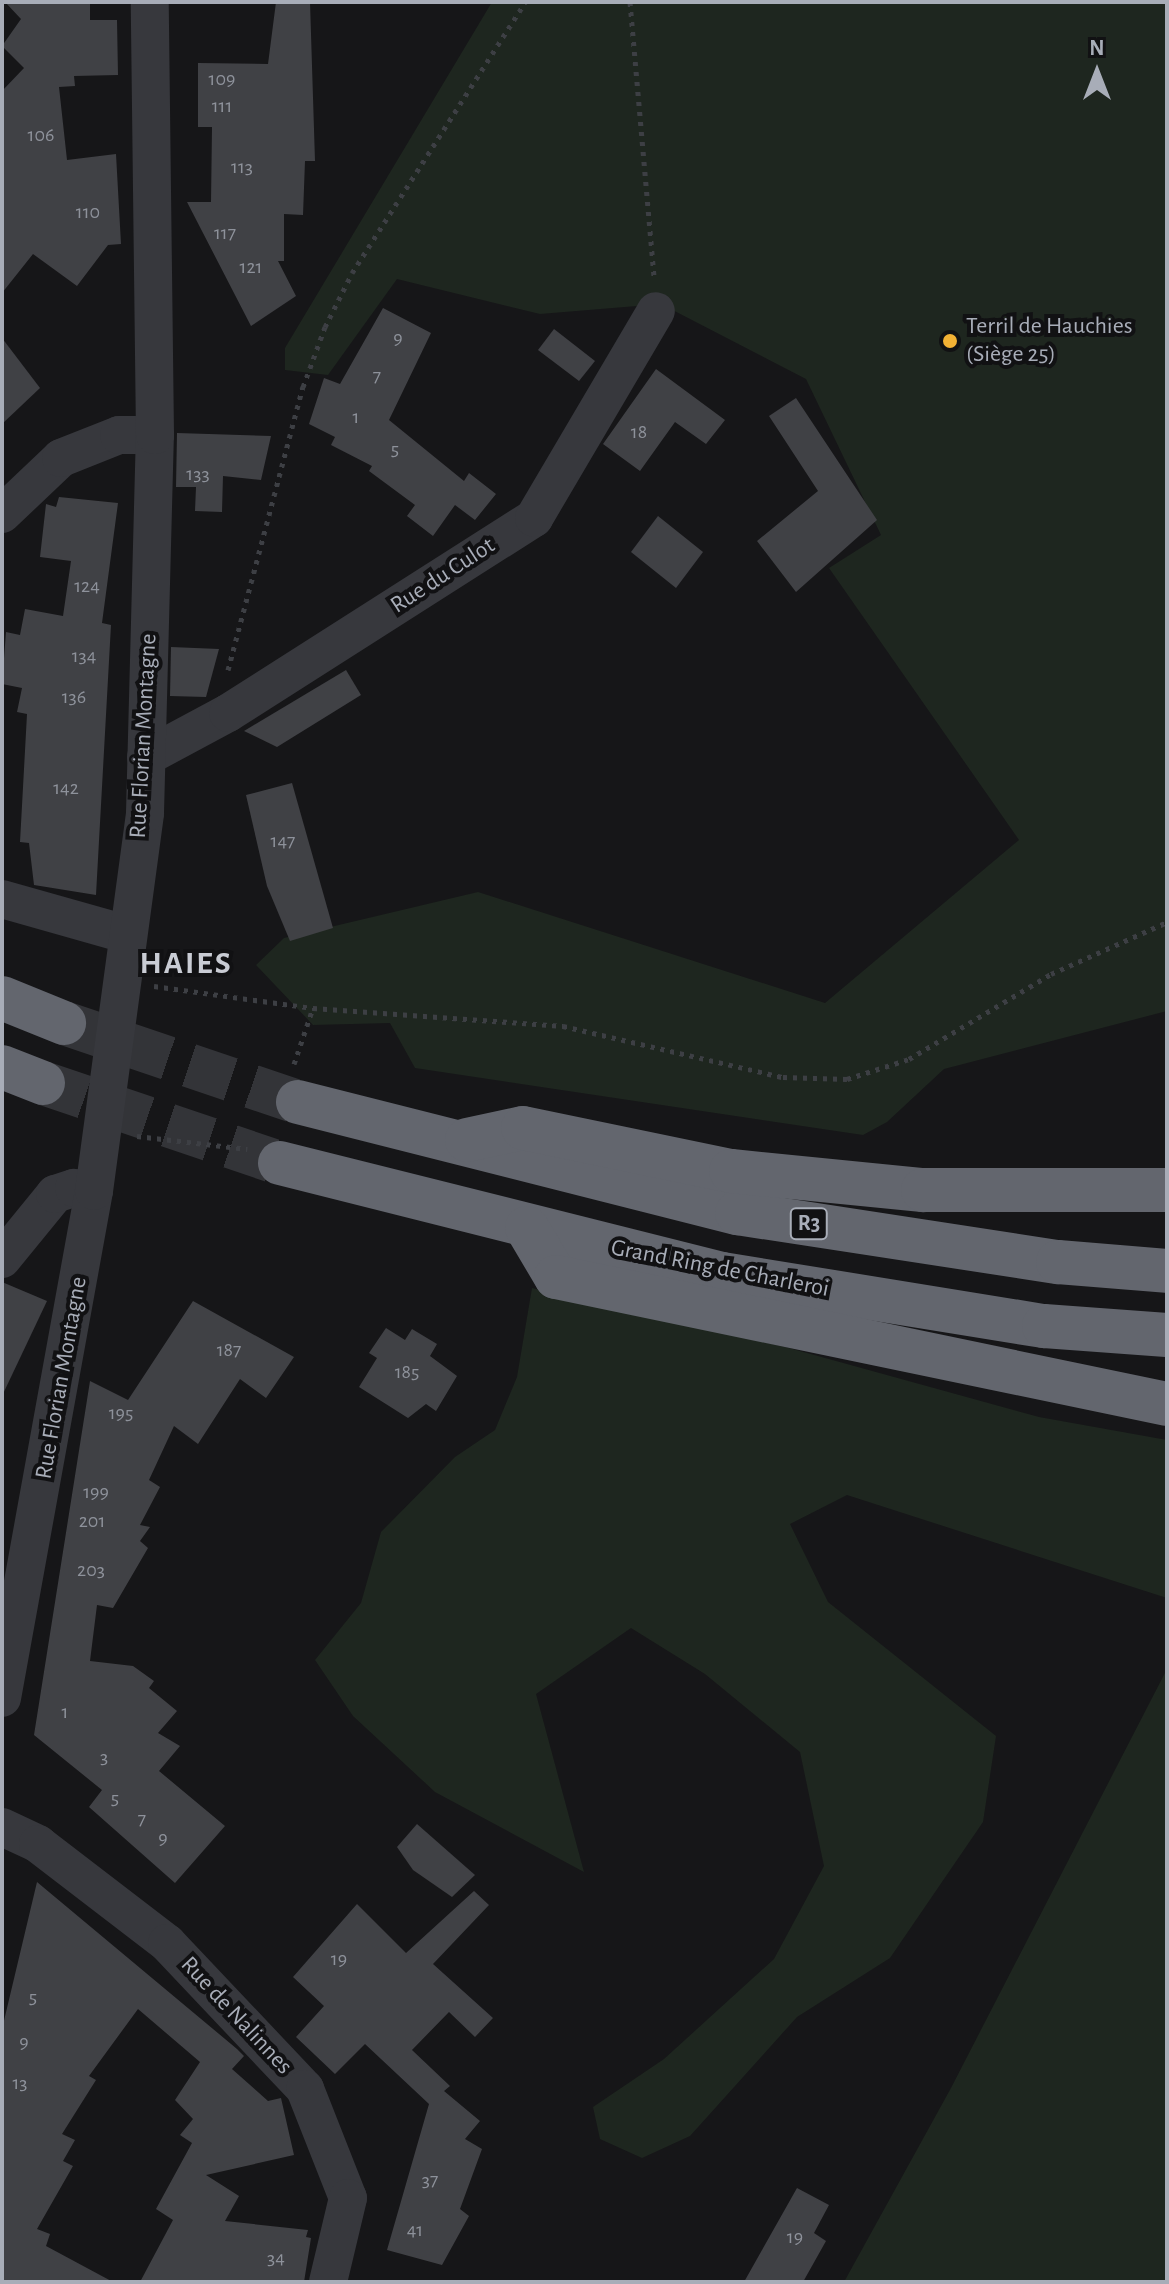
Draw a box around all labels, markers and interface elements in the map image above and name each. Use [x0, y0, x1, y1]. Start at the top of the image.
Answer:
north arrow [1057, 32, 1137, 112]
text: N [1089, 37, 1105, 59]
house number: 109 [209, 67, 235, 91]
house number: 111 [212, 94, 232, 118]
house number: 106 [28, 123, 54, 147]
house number: 113 [231, 155, 253, 179]
house number: 110 [76, 200, 100, 224]
house number: 117 [214, 221, 236, 245]
house number: 121 [240, 255, 262, 279]
place label: Terril de Hauchies (Siège 25) [966, 313, 1133, 369]
house number: 9 [393, 326, 403, 350]
marker: Terril de Hauchies (Siège 25) [941, 332, 959, 350]
house number: 7 [373, 364, 381, 388]
house number: 1 [353, 405, 359, 429]
house number: 18 [631, 420, 647, 444]
house number: 5 [391, 437, 399, 461]
house number: 133 [186, 462, 210, 486]
street label: Rue du Culot [385, 532, 501, 620]
house number: 124 [74, 574, 100, 598]
street label: Rue Florian Montagne [124, 633, 164, 839]
house number: 134 [72, 644, 96, 668]
house number: 136 [62, 685, 86, 709]
house number: 142 [53, 776, 79, 800]
house number: 147 [271, 829, 295, 853]
district label: HAIES [139, 944, 233, 982]
road number: R3 [789, 1206, 829, 1242]
street label: Grand Ring de Charleroi [609, 1234, 831, 1304]
street label: Rue Florian Montagne [30, 1275, 94, 1481]
house number: 187 [217, 1338, 241, 1362]
house number: 185 [395, 1360, 419, 1384]
house number: 195 [109, 1401, 133, 1425]
house number: 199 [83, 1480, 109, 1504]
house number: 201 [79, 1509, 105, 1533]
house number: 203 [77, 1558, 105, 1582]
house number: 1 [62, 1700, 68, 1724]
house number: 3 [100, 1745, 108, 1769]
house number: 5 [111, 1786, 119, 1810]
house number: 7 [138, 1807, 146, 1831]
house number: 9 [158, 1826, 168, 1850]
house number: 19 [331, 1947, 347, 1971]
street label: Rue de Nalinnes [174, 1951, 298, 2081]
house number: 5 [29, 1985, 37, 2009]
house number: 9 [19, 2030, 29, 2054]
house number: 13 [12, 2071, 28, 2095]
house number: 37 [422, 2168, 438, 2192]
house number: 41 [407, 2218, 423, 2242]
house number: 19 [787, 2225, 803, 2249]
house number: 34 [267, 2246, 285, 2270]

